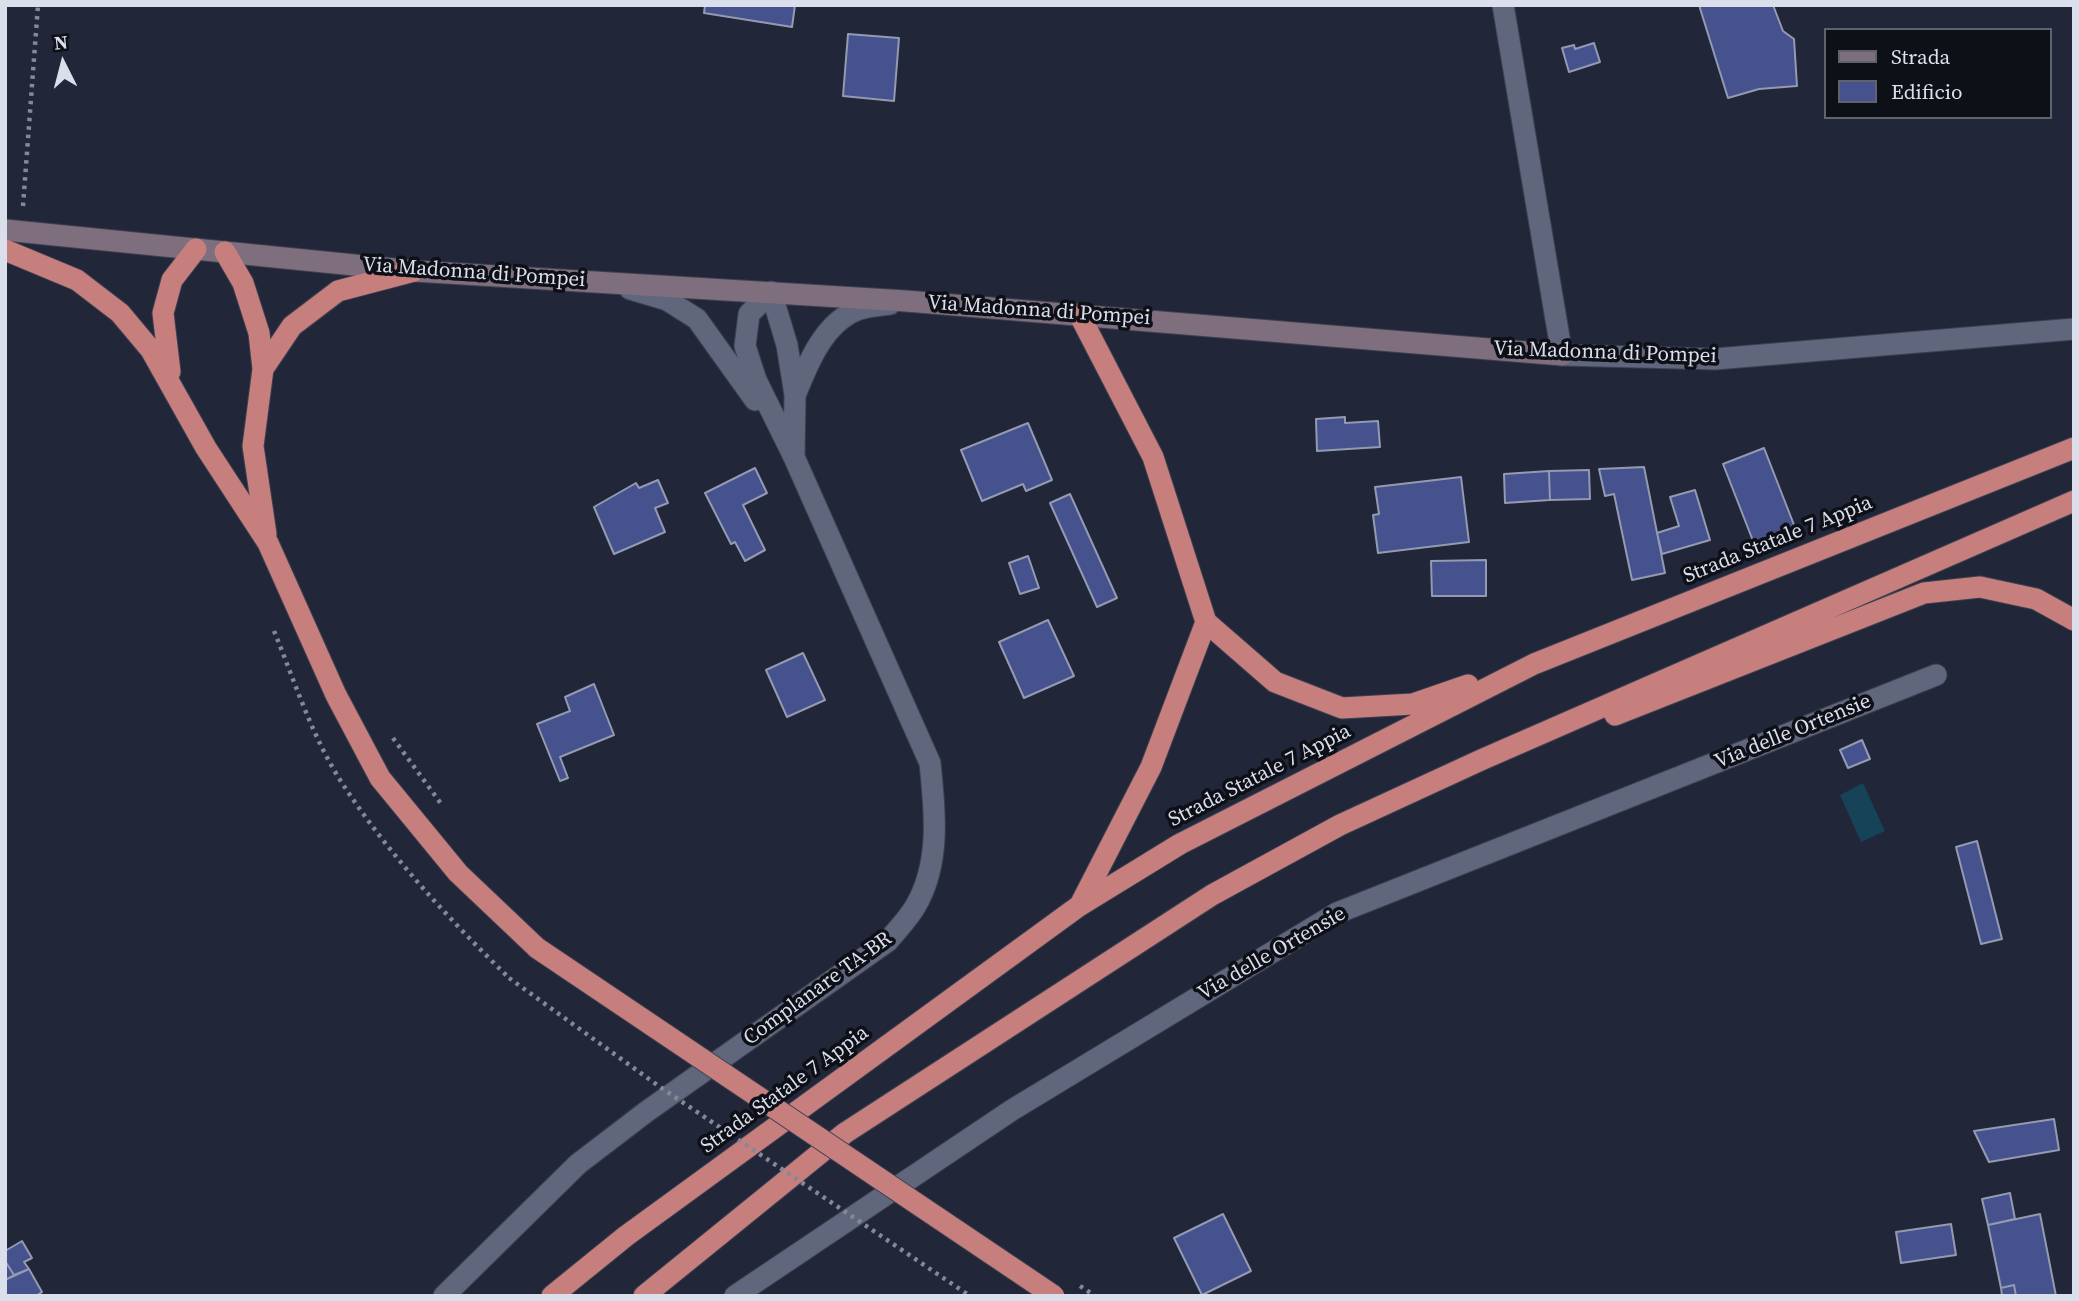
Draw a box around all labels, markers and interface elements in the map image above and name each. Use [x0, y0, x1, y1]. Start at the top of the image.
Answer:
north arrow [28, 28, 98, 98]
text: N [53, 28, 69, 56]
legend [1824, 28, 2051, 119]
text: Strada [1891, 42, 1950, 71]
text: Edificio [1891, 77, 1963, 106]
street label: Via Madonna di Pompei [362, 253, 586, 293]
street label: Via Madonna di Pompei [927, 291, 1151, 331]
street label: Via Madonna di Pompei [1493, 337, 1717, 369]
street label: Strada Statale 7 Appia [1680, 491, 1876, 589]
street label: Via delle Ortensie [1711, 689, 1875, 775]
street label: Strada Statale 7 Appia [1165, 719, 1355, 833]
street label: Via delle Ortensie [1194, 901, 1350, 1007]
street label: Complanare TA-BR [739, 927, 897, 1051]
street label: Strada Statale 7 Appia [696, 1021, 874, 1159]

